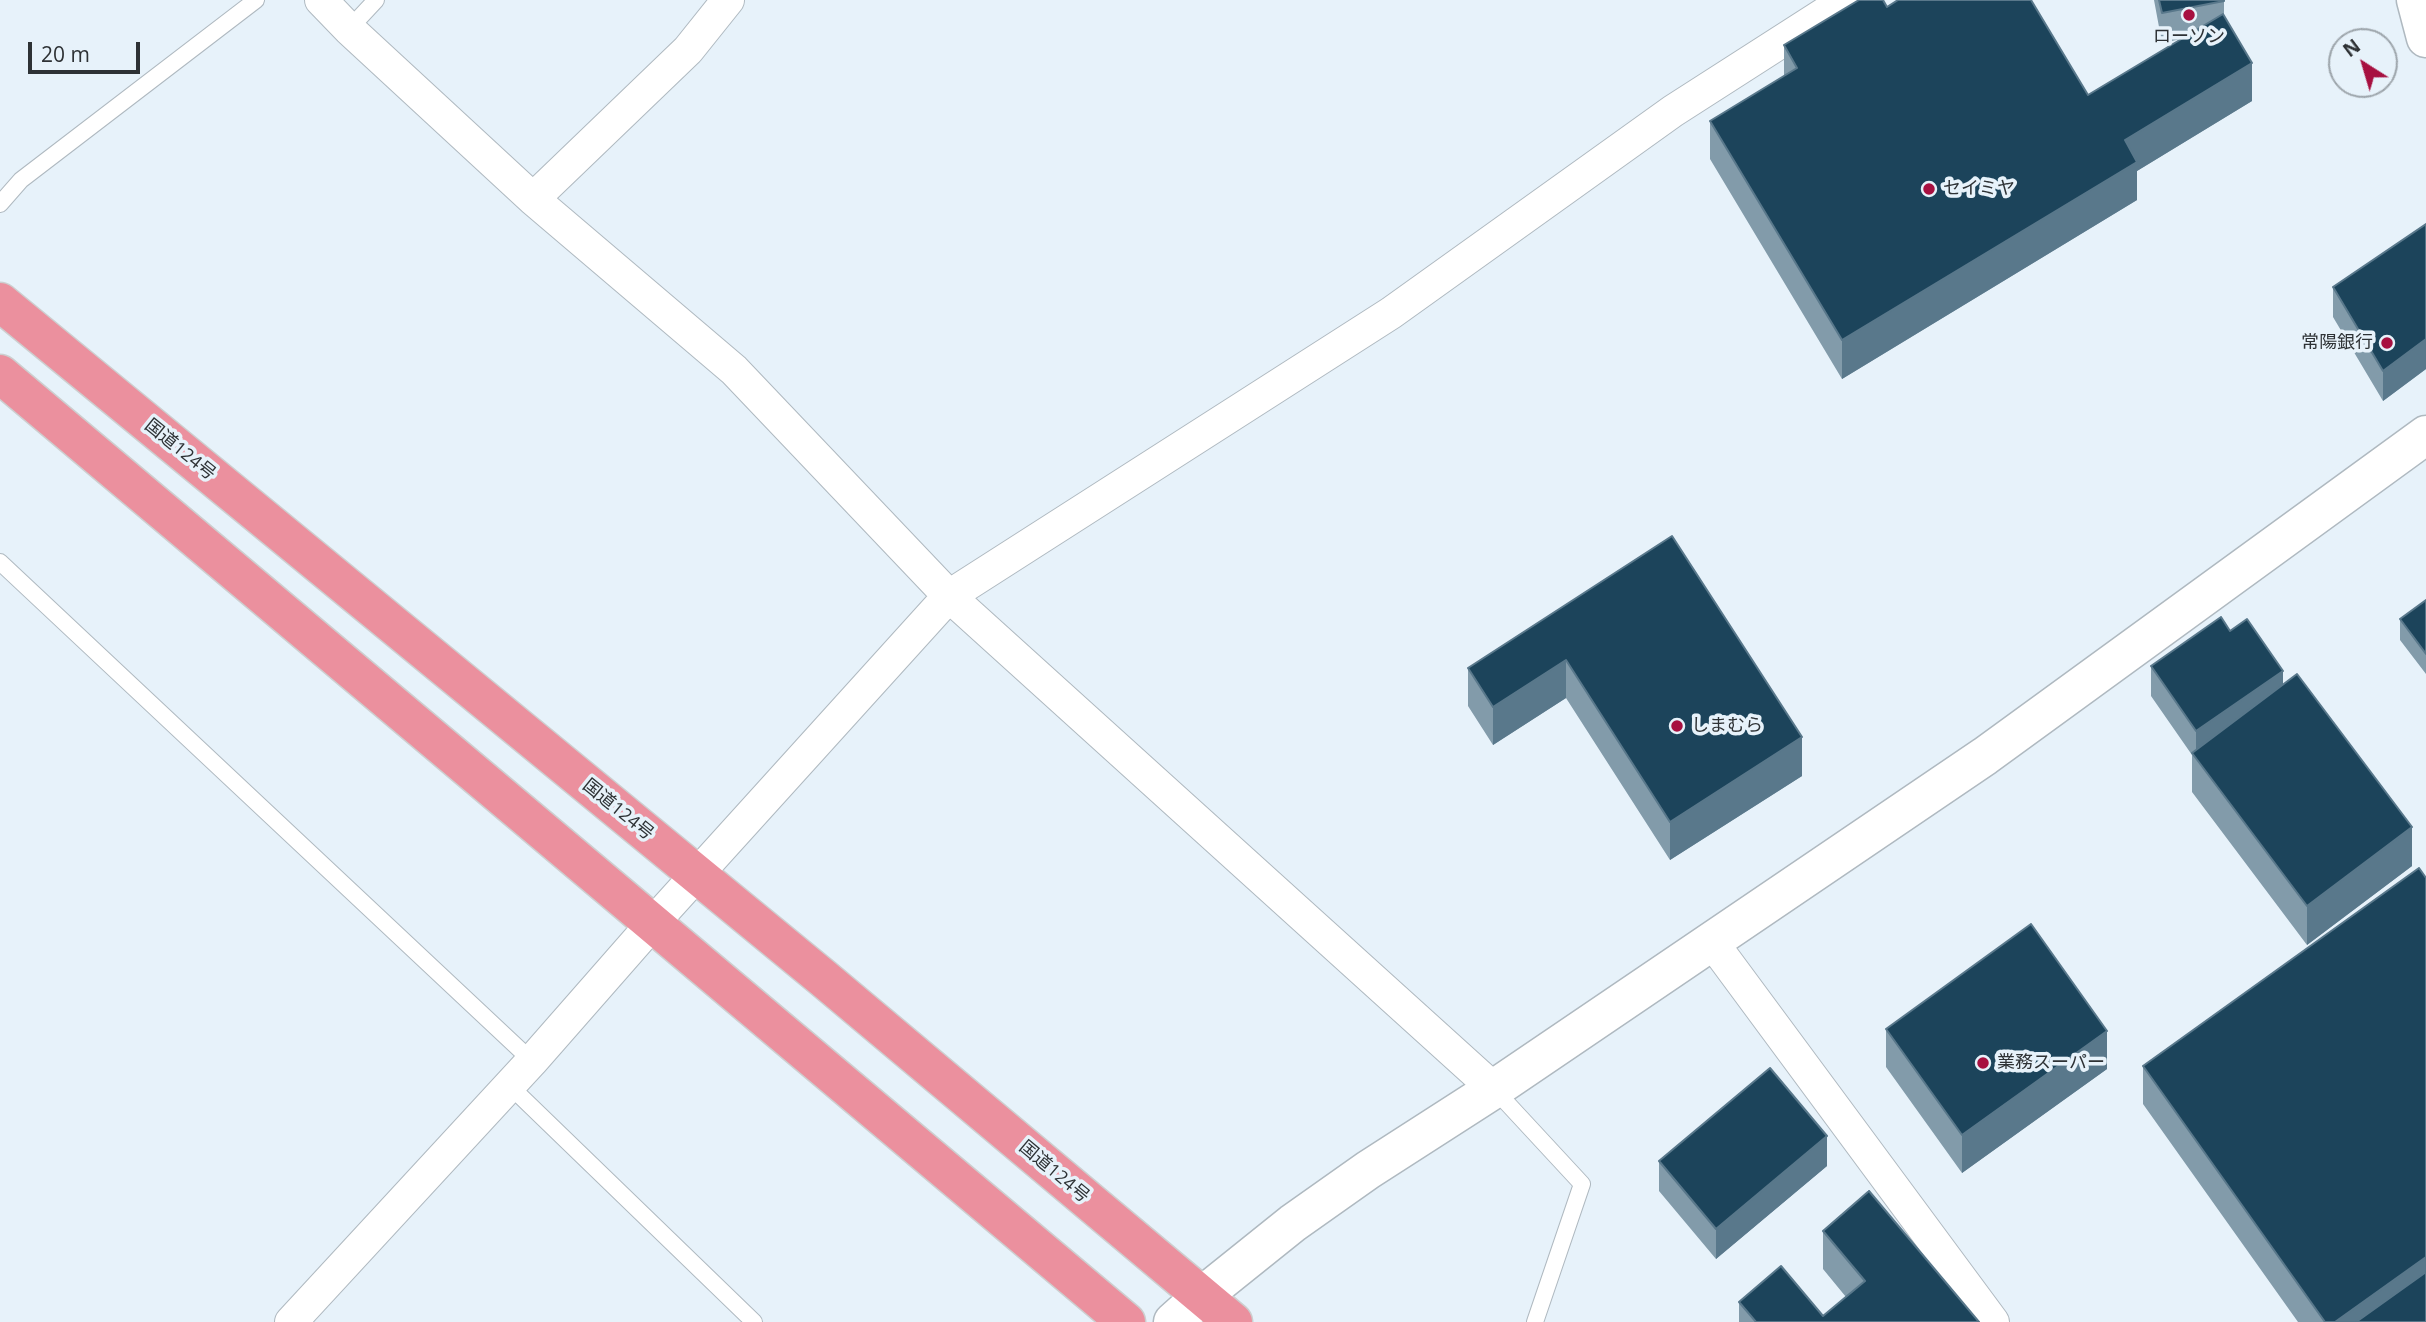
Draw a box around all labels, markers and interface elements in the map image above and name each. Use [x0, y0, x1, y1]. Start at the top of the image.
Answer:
marker: ローソン [2181, 7, 2197, 23]
place label: ローソン [2153, 26, 2225, 48]
scale bar [32, 28, 144, 72]
north arrow [2328, 28, 2398, 98]
text: N [2338, 33, 2366, 63]
text: 20 m [41, 40, 90, 68]
place label: セイミヤ [1943, 178, 2015, 200]
marker: セイミヤ [1921, 181, 1937, 197]
place label: 常陽銀行 [2301, 332, 2373, 354]
marker: 常陽銀行 [2379, 335, 2395, 351]
street label: 国道124号 [140, 415, 220, 485]
place label: しまむら [1691, 715, 1763, 737]
marker: しまむら [1669, 718, 1685, 734]
street label: 国道124号 [578, 775, 658, 845]
place label: 業務スーパー [1997, 1052, 2105, 1074]
marker: 業務スーパー [1975, 1055, 1991, 1071]
street label: 国道124号 [1015, 1136, 1093, 1208]

